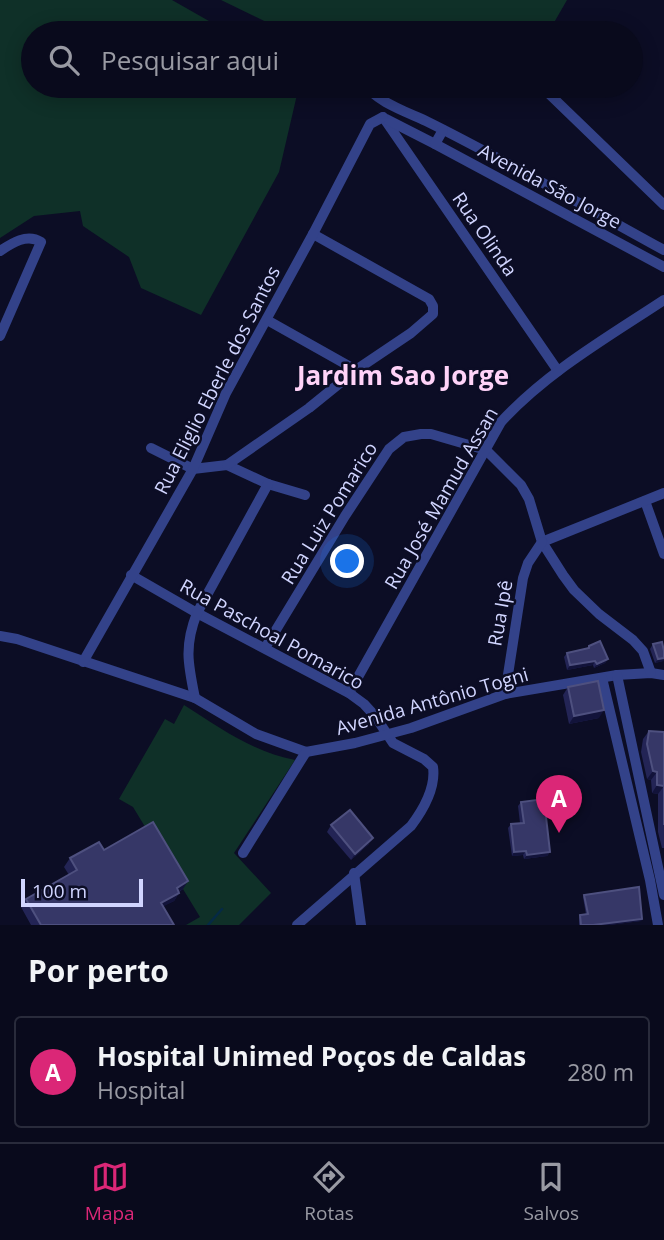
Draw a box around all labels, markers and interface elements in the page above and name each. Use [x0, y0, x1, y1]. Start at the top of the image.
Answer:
search box [21, 21, 643, 98]
icon: search [45, 41, 83, 79]
text: Pesquisar aqui [101, 42, 279, 78]
street label: Avenida São Jorge [474, 137, 626, 235]
street label: Rua Olinda [447, 187, 523, 281]
street label: Rua Eliglio Eberle dos Santos [148, 261, 286, 499]
district label: Jardim Sao Jorge [295, 357, 509, 393]
street label: Rua José Mamud Assan [378, 402, 504, 594]
street label: Rua Luiz Pomarico [275, 437, 383, 589]
your location [330, 544, 364, 578]
street label: Rua Paschoal Pomarico [175, 573, 369, 695]
street label: Rua Ipê [481, 578, 519, 648]
street label: Avenida Antônio Togni [333, 661, 531, 741]
pin: A [536, 775, 582, 833]
scale bar [21, 876, 144, 908]
text: 100 m [32, 878, 87, 904]
text: Por perto [28, 950, 169, 991]
text: Hospital Unimed Poços de Caldas [97, 1038, 526, 1074]
text: A [45, 1056, 61, 1088]
text: 280 m [567, 1056, 634, 1088]
text: Hospital [97, 1074, 185, 1106]
tab: Mapa [85, 1158, 135, 1226]
tab: Rotas [304, 1158, 354, 1226]
tab: Salvos [523, 1158, 579, 1226]

